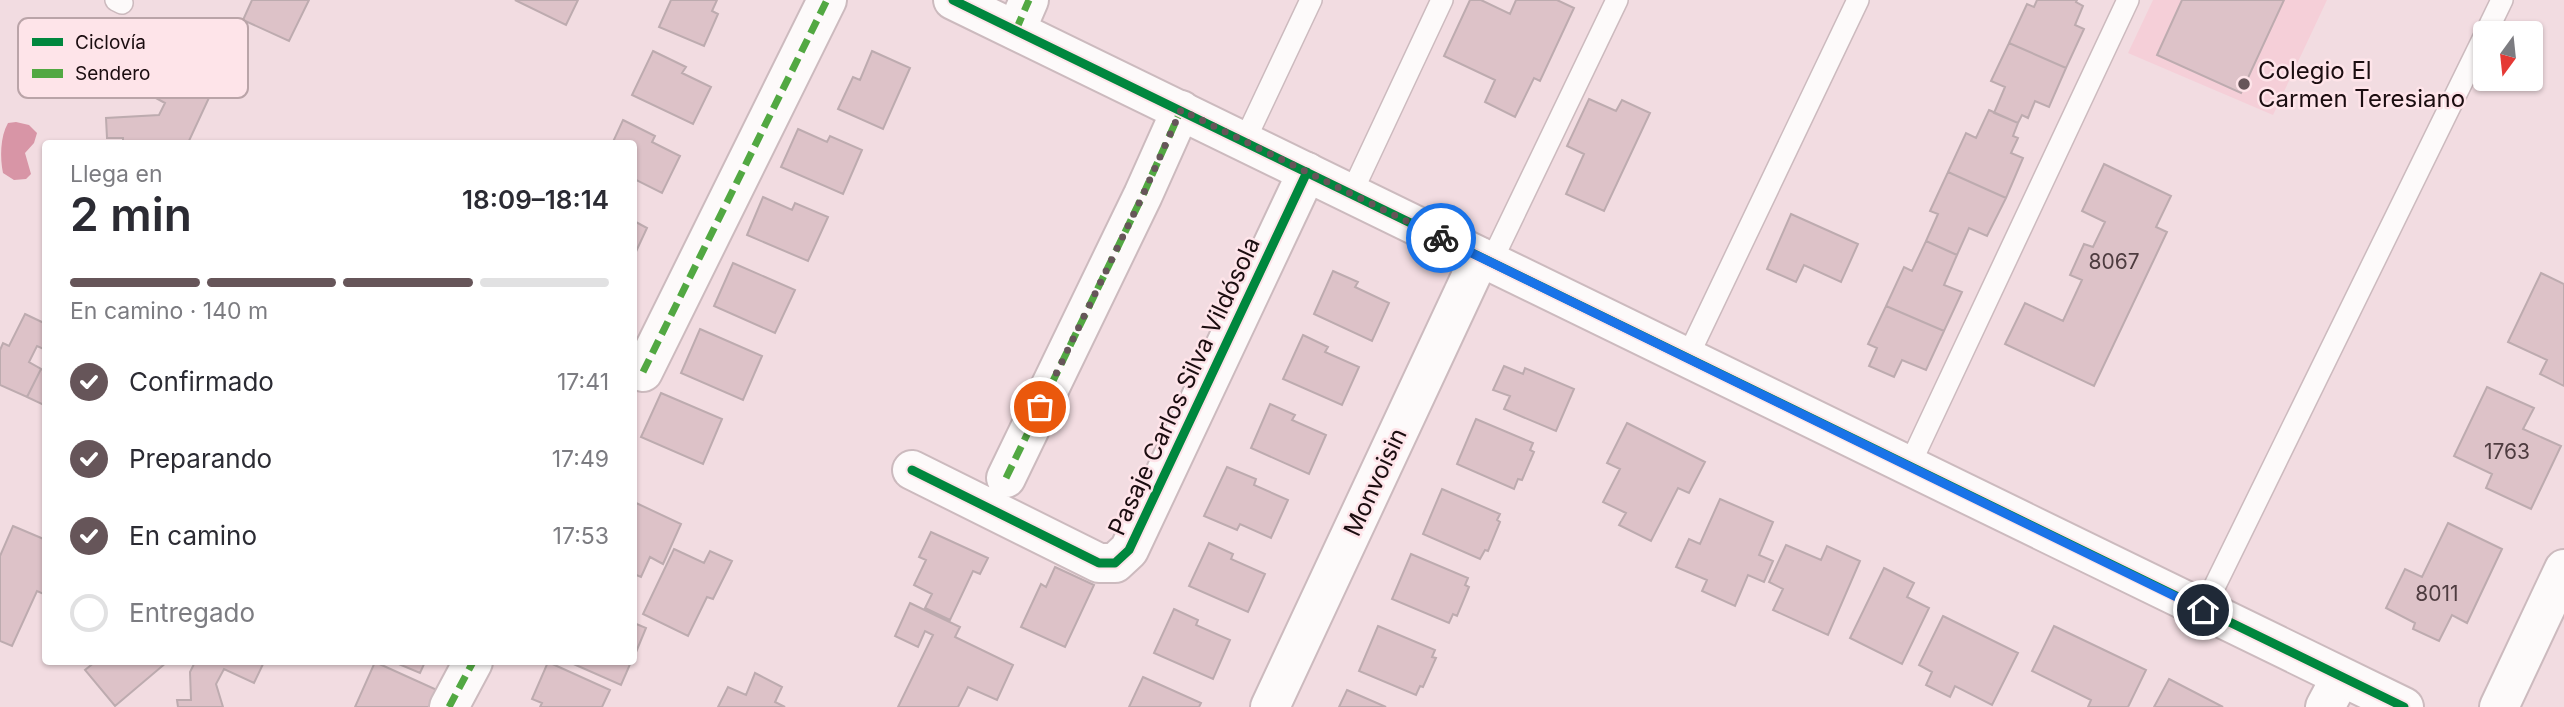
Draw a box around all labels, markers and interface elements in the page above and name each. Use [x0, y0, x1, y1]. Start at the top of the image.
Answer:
legend [18, 18, 248, 98]
north arrow [2473, 21, 2543, 91]
map controls [2473, 21, 2543, 91]
text: Ciclovía [75, 31, 146, 54]
place label: Colegio El Carmen Teresiano [2258, 56, 2465, 113]
text: Sendero [75, 62, 150, 85]
marker: Colegio El Carmen Teresiano [2236, 76, 2252, 92]
text: Llega en [70, 160, 162, 188]
text: 18:09–18:14 [462, 184, 609, 215]
text: 2 min [70, 186, 192, 242]
courier [1406, 203, 1476, 273]
icon: bike [1422, 219, 1460, 257]
street label: Pasaje Carlos Silva Vildósola [1102, 232, 1266, 540]
house number: 8067 [2088, 249, 2140, 274]
text: En camino · 140 m [70, 297, 268, 325]
icon: check [70, 363, 108, 401]
text: Confirmado [129, 366, 274, 397]
text: 17:41 [557, 368, 609, 396]
pin [1010, 377, 1070, 437]
icon: bag [1021, 388, 1059, 426]
street label: Monvoisin [1337, 423, 1413, 541]
house number: 1763 [2484, 439, 2530, 464]
icon: check [70, 440, 108, 478]
text: Preparando [129, 443, 272, 474]
text: 17:49 [552, 445, 609, 473]
icon: check [70, 517, 108, 555]
text: En camino [129, 520, 257, 551]
text: 17:53 [553, 522, 609, 550]
pin [2173, 580, 2233, 640]
house number: 8011 [2415, 581, 2459, 606]
icon: home [2184, 591, 2222, 629]
text: Entregado [129, 597, 255, 628]

